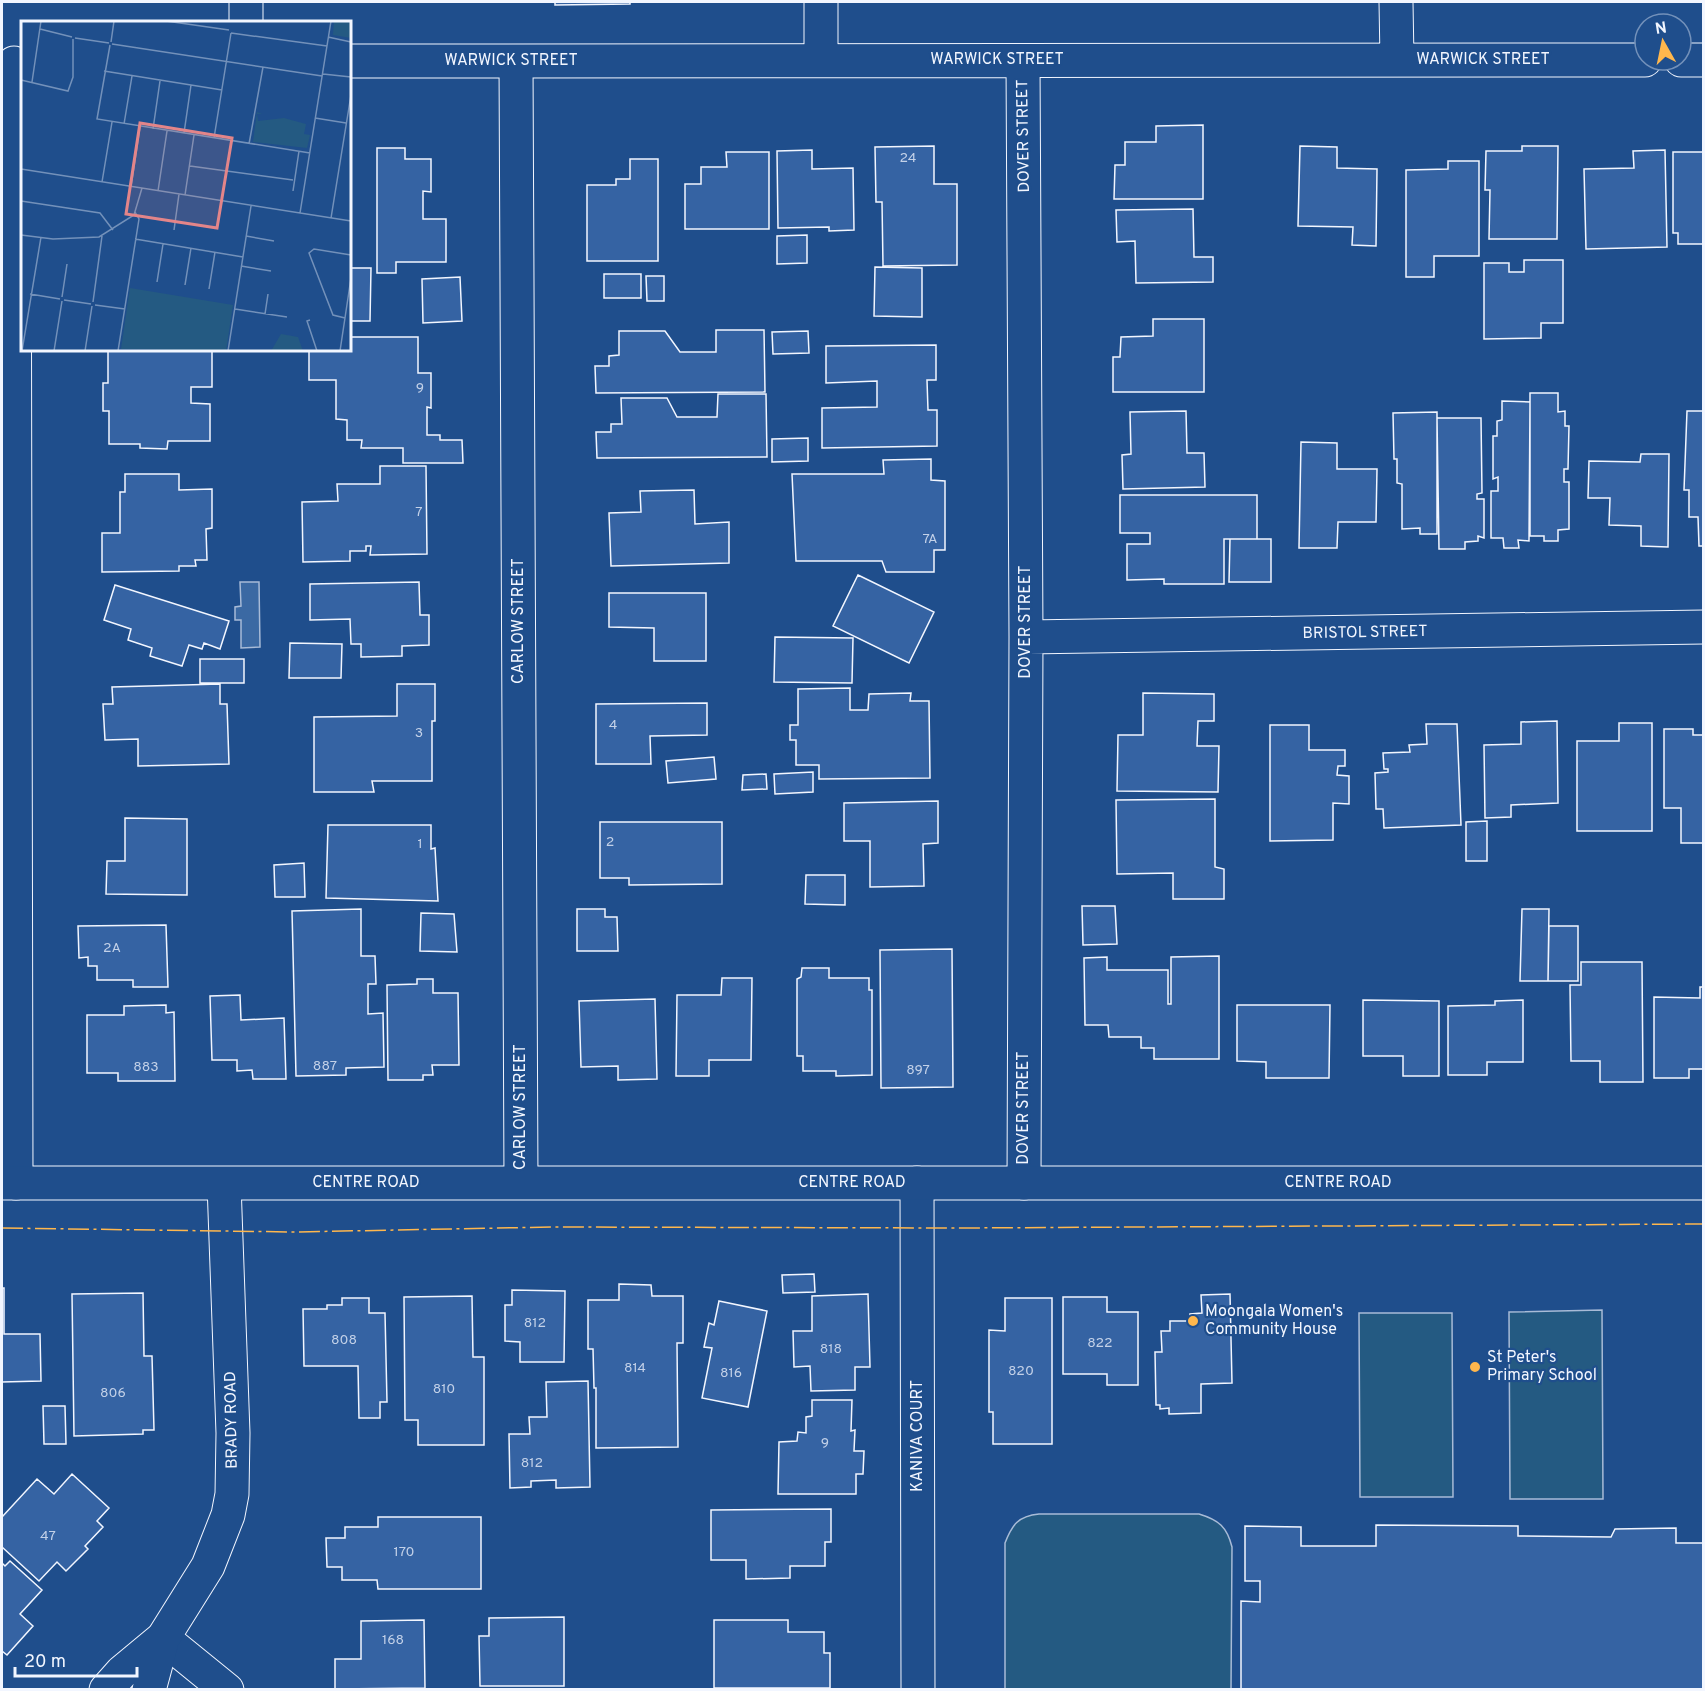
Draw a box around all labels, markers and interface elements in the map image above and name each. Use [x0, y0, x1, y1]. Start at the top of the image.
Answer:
north arrow [1633, 12, 1693, 72]
text: N [1654, 18, 1668, 40]
inset map [21, 21, 351, 351]
street label: WARWICK STREET [930, 50, 1064, 70]
street label: WARWICK STREET [1416, 50, 1550, 70]
street label: WARWICK STREET [444, 51, 578, 71]
street label: DOVER STREET [1013, 79, 1035, 193]
house number: 24 [899, 150, 917, 167]
house number: 9 [416, 380, 424, 397]
house number: 7 [415, 504, 423, 521]
house number: 7A [922, 531, 938, 548]
street label: CARLOW STREET [509, 558, 529, 684]
street label: DOVER STREET [1016, 565, 1036, 679]
street label: BRISTOL STREET [1302, 622, 1428, 644]
house number: 4 [609, 717, 617, 734]
house number: 3 [415, 725, 423, 742]
house number: 2 [606, 834, 614, 851]
house number: 1 [417, 836, 423, 853]
house number: 2A [103, 940, 121, 957]
street label: CARLOW STREET [511, 1044, 531, 1170]
street label: DOVER STREET [1014, 1051, 1034, 1165]
house number: 887 [313, 1058, 337, 1075]
house number: 883 [133, 1059, 159, 1076]
house number: 897 [906, 1062, 930, 1079]
street label: CENTRE ROAD [312, 1173, 420, 1193]
street label: CENTRE ROAD [798, 1173, 906, 1193]
street label: CENTRE ROAD [1284, 1173, 1392, 1193]
place label: Moongala Women's Community House [1205, 1302, 1343, 1340]
marker: Moongala Women's Community House [1186, 1314, 1200, 1328]
house number: 812 [524, 1315, 546, 1332]
house number: 808 [331, 1332, 357, 1349]
house number: 822 [1087, 1335, 1113, 1352]
house number: 818 [820, 1341, 842, 1358]
place label: St Peter's Primary School [1487, 1348, 1597, 1386]
house number: 814 [624, 1360, 646, 1377]
marker: St Peter's Primary School [1468, 1360, 1482, 1374]
house number: 820 [1008, 1363, 1034, 1380]
house number: 816 [720, 1365, 742, 1382]
street label: BRADY ROAD [221, 1371, 243, 1469]
street label: KANIVA COURT [908, 1380, 928, 1492]
house number: 810 [433, 1381, 455, 1398]
house number: 806 [100, 1385, 126, 1402]
house number: 9 [821, 1435, 829, 1452]
house number: 812 [521, 1455, 543, 1472]
house number: 47 [40, 1528, 56, 1545]
house number: 170 [393, 1544, 415, 1561]
house number: 168 [382, 1632, 404, 1649]
scale bar [15, 1640, 136, 1678]
text: 20 m [24, 1651, 66, 1674]

